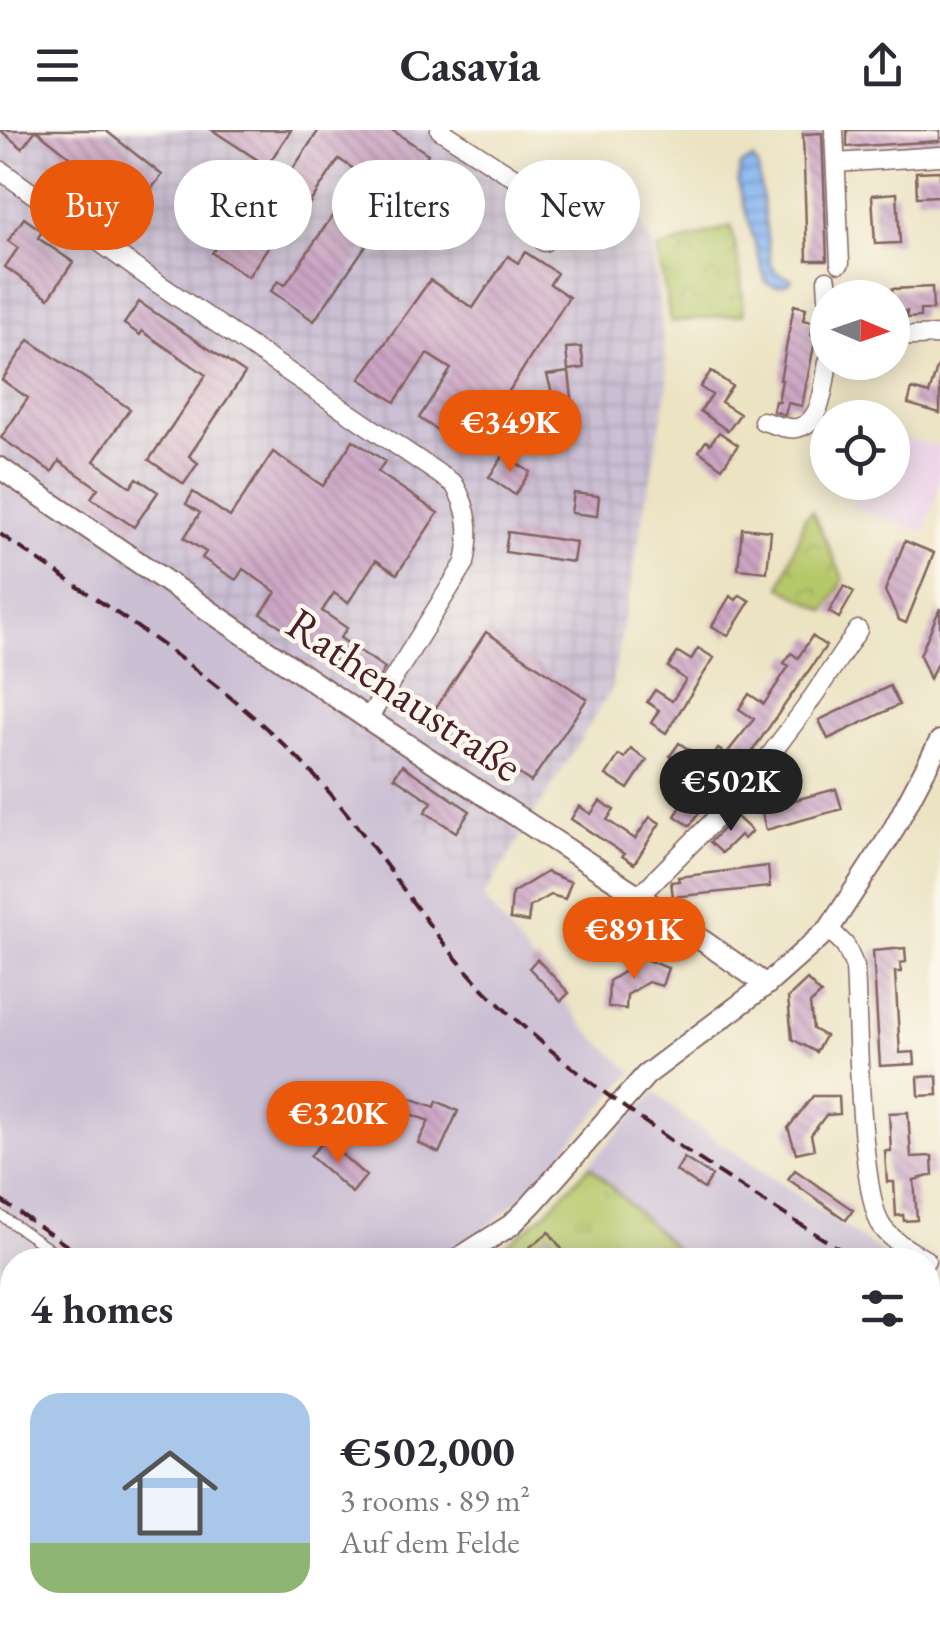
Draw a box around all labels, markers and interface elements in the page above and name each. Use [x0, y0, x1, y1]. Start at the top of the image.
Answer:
text: Casavia [400, 36, 540, 94]
icon: menu [30, 38, 85, 93]
icon: share [855, 38, 910, 93]
chip: Buy [30, 160, 154, 250]
chip: Rent [174, 160, 312, 250]
chip: Filters [332, 160, 485, 250]
chip: New [505, 160, 640, 250]
north arrow [810, 280, 910, 380]
map controls [810, 280, 910, 500]
pin: €349K [440, 390, 580, 475]
button: locate [810, 400, 910, 500]
text: €349K [461, 401, 559, 443]
street label: Rathenaustraße [276, 594, 534, 794]
pin: €502K [661, 749, 801, 834]
text: €502K [682, 760, 780, 802]
pin: €891K [564, 897, 704, 982]
text: €891K [585, 908, 683, 950]
pin: €320K [268, 1081, 408, 1166]
text: €320K [289, 1092, 387, 1134]
text: 4 homes [30, 1281, 173, 1336]
icon: filters [855, 1281, 910, 1336]
text: €502,000 [340, 1424, 515, 1479]
icon: home [110, 1433, 230, 1553]
text: 3 rooms · 89 m² [340, 1479, 530, 1521]
text: Auf dem Felde [340, 1521, 520, 1563]

